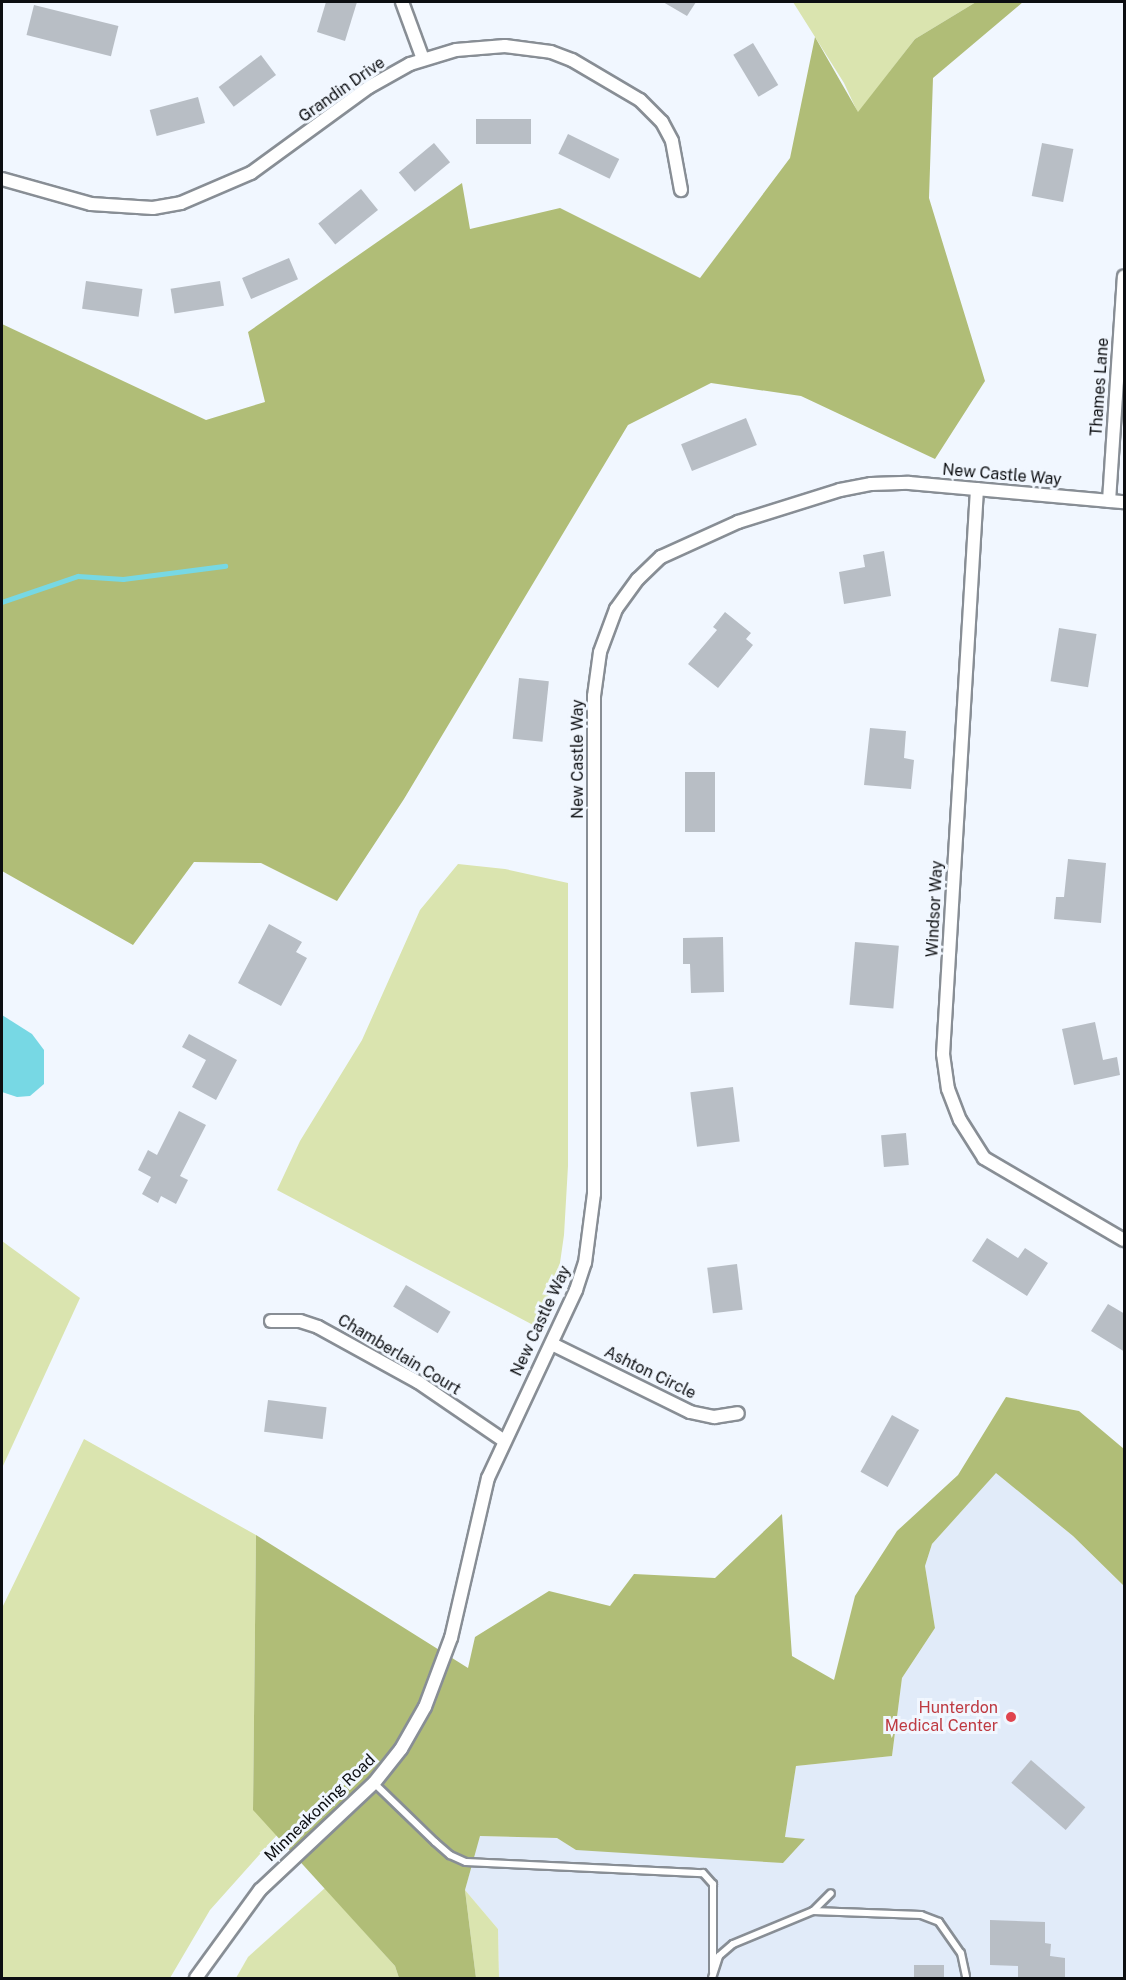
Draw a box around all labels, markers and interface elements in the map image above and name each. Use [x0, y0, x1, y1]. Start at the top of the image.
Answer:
street label: Grandin Drive [295, 53, 389, 127]
street label: Thames Lane [1087, 337, 1113, 437]
street label: New Castle Way [941, 460, 1063, 490]
street label: New Castle Way [568, 699, 588, 819]
street label: Windsor Way [923, 860, 947, 958]
street label: New Castle Way [507, 1262, 575, 1380]
street label: Chamberlain Court [334, 1311, 464, 1399]
street label: Ashton Circle [601, 1343, 699, 1403]
place label: Hunterdon Medical Center [885, 1698, 998, 1736]
marker: Hunterdon Medical Center [1002, 1708, 1020, 1726]
street label: Minneakoning Road [261, 1750, 379, 1866]

